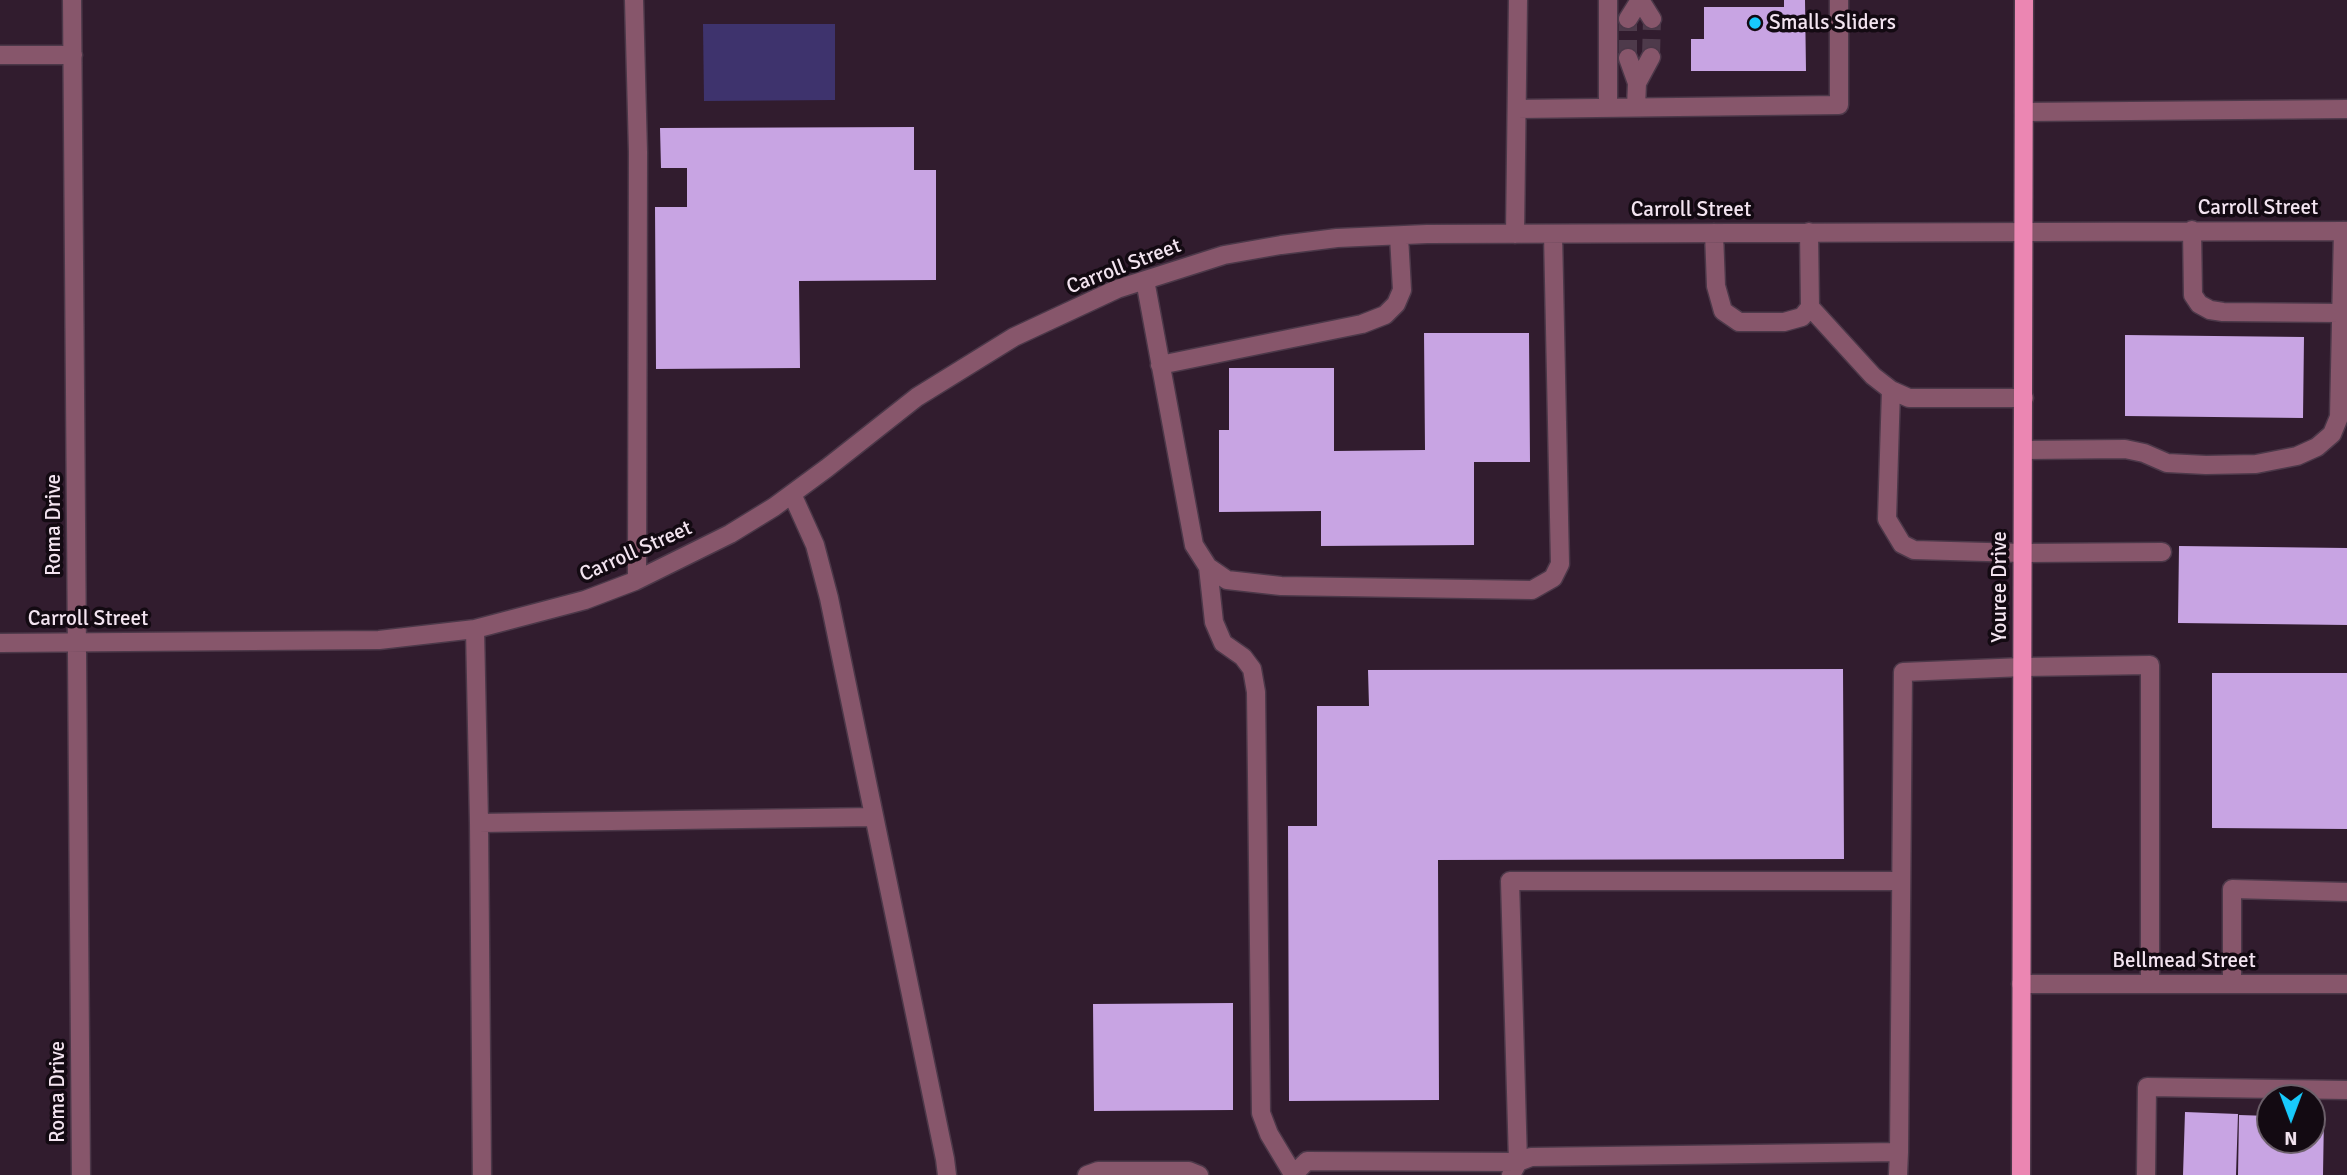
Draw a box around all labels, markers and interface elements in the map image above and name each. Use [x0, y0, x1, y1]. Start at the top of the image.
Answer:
place label: Smalls Sliders [1769, 10, 1896, 36]
marker: Smalls Sliders [1747, 15, 1763, 31]
street label: Carroll Street [2198, 195, 2318, 221]
street label: Carroll Street [1631, 197, 1751, 223]
street label: Carroll Street [1063, 234, 1185, 300]
street label: Roma Drive [41, 474, 67, 576]
street label: Carroll Street [576, 516, 696, 588]
street label: Youree Drive [1987, 531, 2013, 643]
street label: Carroll Street [28, 606, 148, 632]
street label: Bellmead Street [2112, 948, 2256, 974]
street label: Roma Drive [45, 1041, 71, 1143]
north arrow [2256, 1084, 2326, 1154]
text: N [2284, 1126, 2298, 1150]

